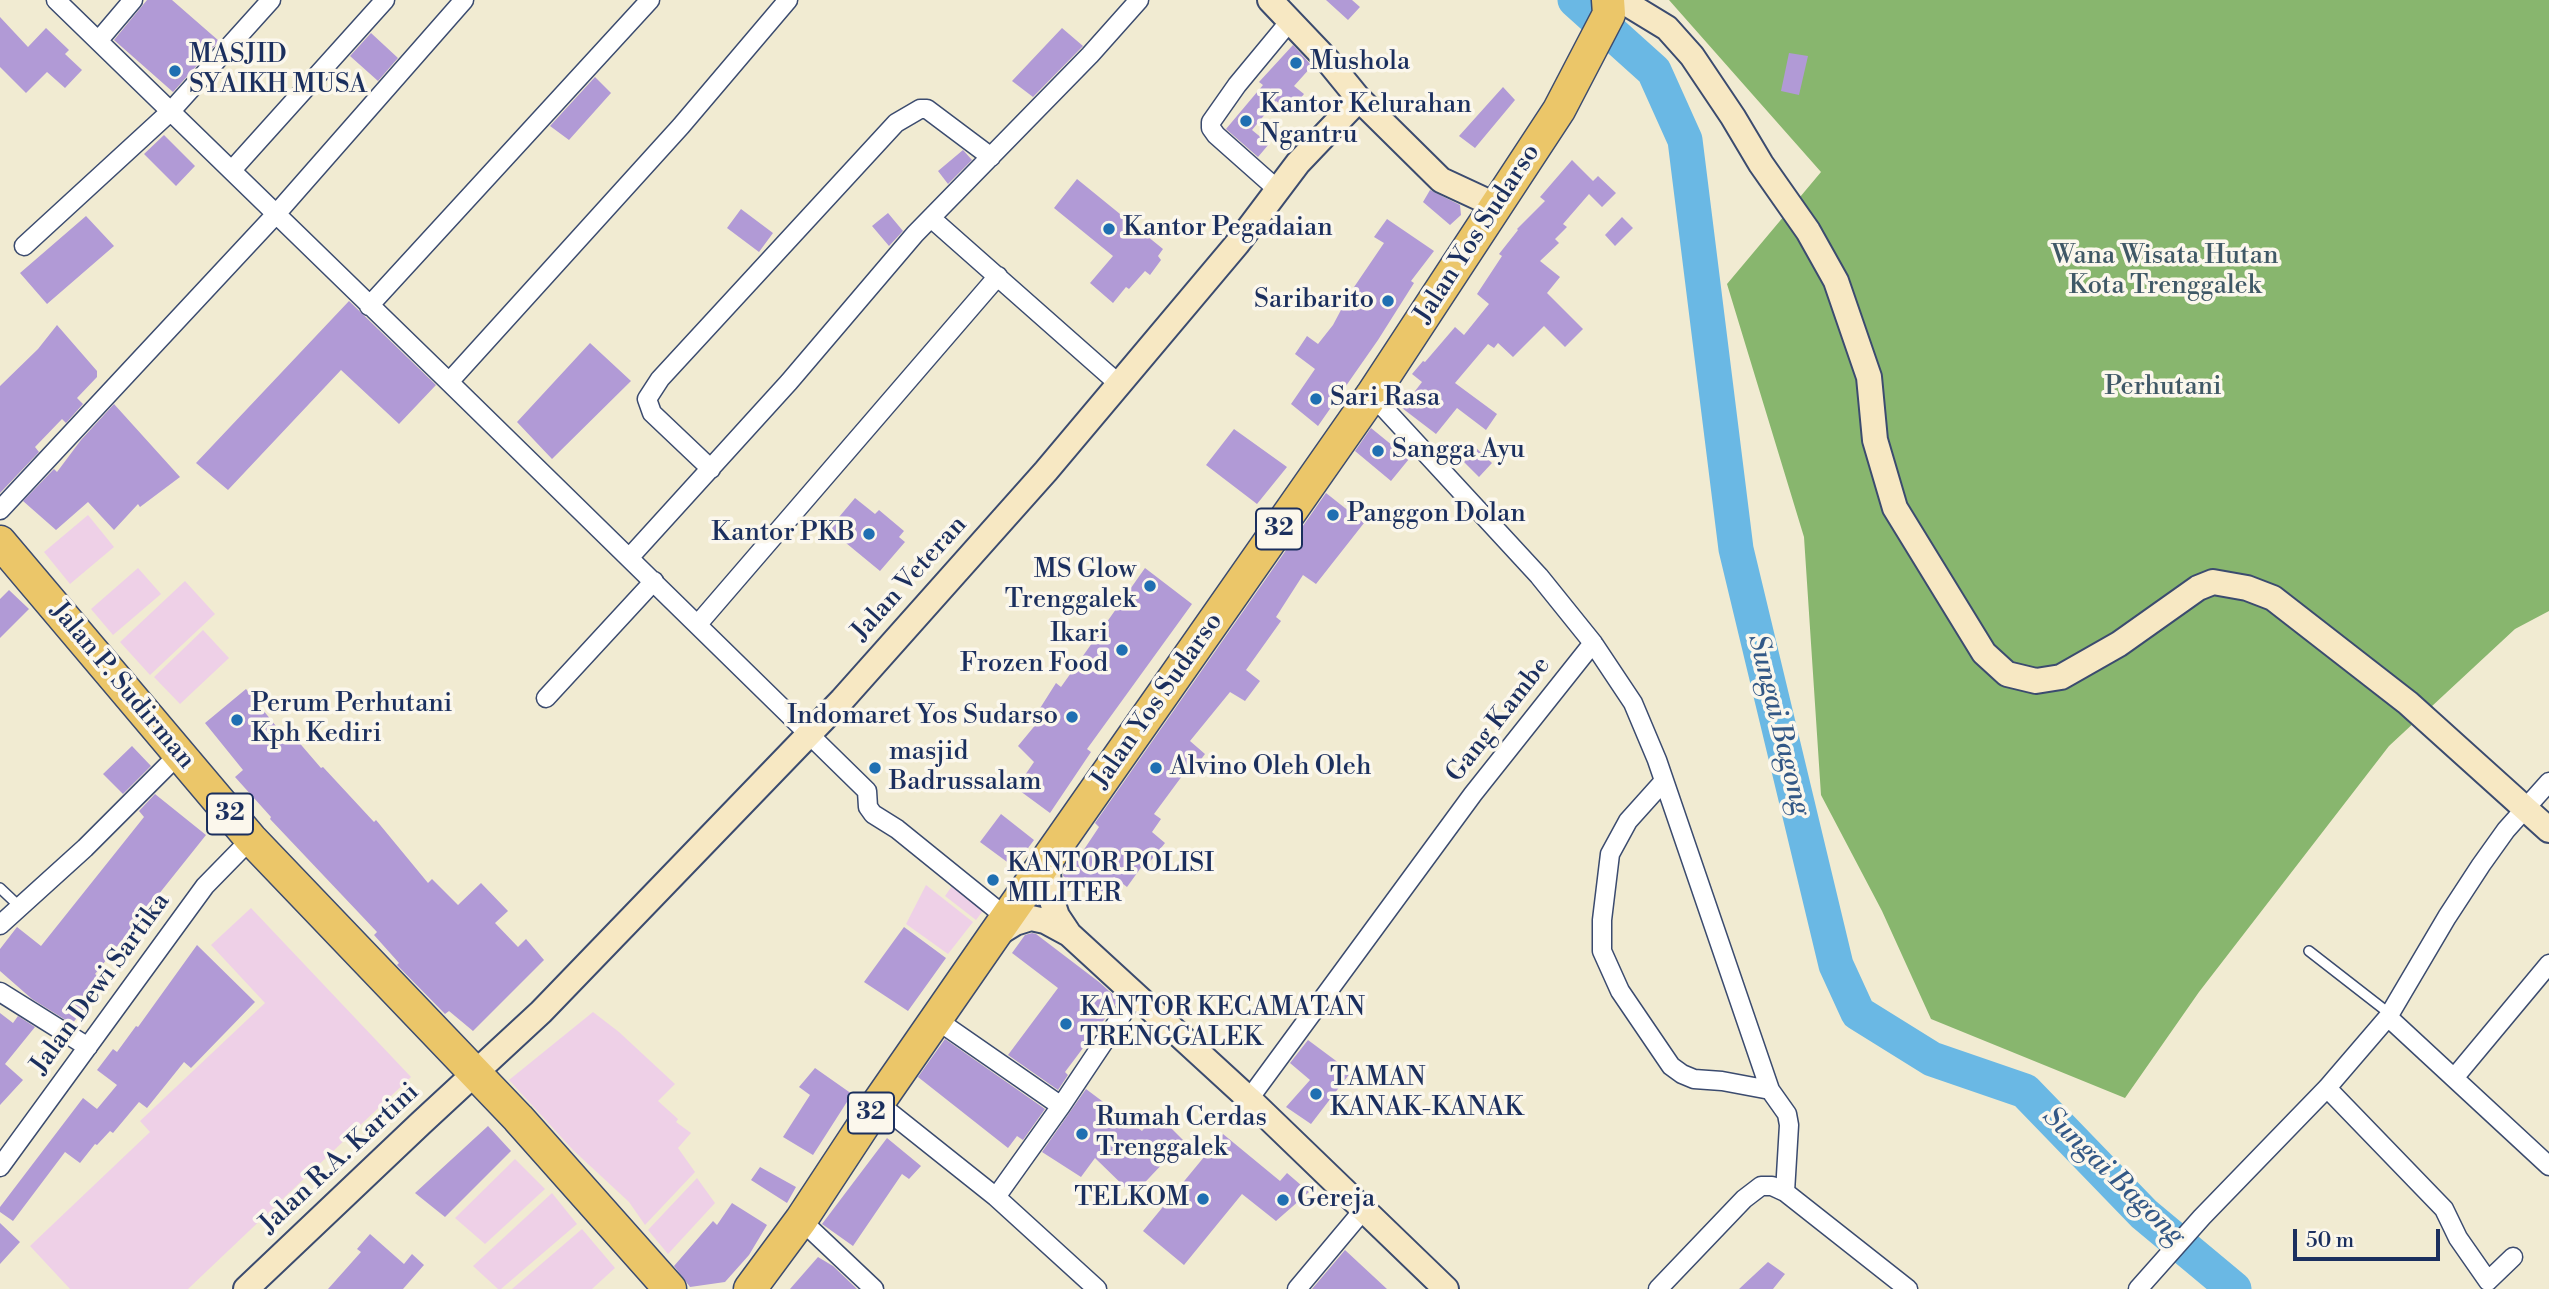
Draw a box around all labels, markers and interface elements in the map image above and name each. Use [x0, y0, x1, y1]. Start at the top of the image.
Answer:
place label: MASJID SYAIKH MUSA [189, 40, 367, 102]
place label: Mushola [1310, 47, 1410, 79]
marker: Mushola [1288, 55, 1304, 71]
marker: MASJID SYAIKH MUSA [167, 63, 183, 79]
place label: Kantor Kelurahan Ngantru [1260, 90, 1472, 152]
marker: Kantor Kelurahan Ngantru [1238, 113, 1254, 129]
street label: Jalan Yos Sudarso [1408, 139, 1548, 329]
place label: Kantor Pegadaian [1123, 213, 1333, 245]
marker: Kantor Pegadaian [1101, 221, 1117, 237]
park label: Wana Wisata Hutan Kota Trenggalek [2052, 241, 2278, 302]
place label: Saribarito [1254, 285, 1374, 317]
marker: Saribarito [1380, 293, 1396, 309]
park label: Perhutani [2104, 372, 2222, 404]
place label: Sari Rasa [1330, 383, 1440, 415]
marker: Sari Rasa [1308, 391, 1324, 407]
place label: Sangga Ayu [1392, 435, 1525, 467]
marker: Sangga Ayu [1370, 443, 1386, 459]
place label: Panggon Dolan [1347, 499, 1526, 531]
marker: Panggon Dolan [1325, 507, 1341, 523]
road number: 32 [1256, 508, 1302, 550]
street label: Jalan Veteran [846, 510, 974, 648]
place label: Kantor PKB [711, 518, 855, 550]
marker: Kantor PKB [861, 526, 877, 542]
place label: MS Glow Trenggalek [1005, 555, 1136, 616]
marker: MS Glow Trenggalek [1142, 578, 1158, 594]
street label: Jalan P. Sudirman [43, 596, 201, 776]
street label: Jalan Yos Sudarso [1086, 607, 1230, 795]
place label: Ikari Frozen Food [960, 619, 1108, 680]
water label: Sungai Bagong [1739, 631, 1817, 819]
marker: Ikari Frozen Food [1114, 642, 1130, 658]
street label: Gang Kambe [1440, 651, 1558, 789]
place label: Perum Perhutani Kph Kediri [251, 689, 452, 750]
place label: Indomaret Yos Sudarso [787, 701, 1058, 733]
marker: Indomaret Yos Sudarso [1064, 709, 1080, 725]
marker: Perum Perhutani Kph Kediri [229, 712, 245, 728]
place label: masjid Badrussalam [889, 737, 1042, 798]
place label: Alvino Oleh Oleh [1170, 752, 1371, 784]
marker: masjid Badrussalam [867, 760, 883, 776]
marker: Alvino Oleh Oleh [1148, 760, 1164, 776]
road number: 32 [207, 794, 253, 834]
place label: KANTOR POLISI MILITER [1007, 849, 1214, 910]
marker: KANTOR POLISI MILITER [985, 872, 1001, 888]
street label: Jalan Dewi Sartika [25, 887, 177, 1081]
place label: KANTOR KECAMATAN TRENGGALEK [1080, 993, 1365, 1054]
marker: KANTOR KECAMATAN TRENGGALEK [1058, 1016, 1074, 1032]
place label: TAMAN KANAK-KANAK [1330, 1063, 1523, 1124]
street label: Jalan R.A. Kartini [254, 1077, 426, 1241]
marker: TAMAN KANAK-KANAK [1308, 1086, 1324, 1102]
road number: 32 [848, 1092, 894, 1134]
water label: Sungai Bagong [2035, 1101, 2191, 1253]
place label: Rumah Cerdas Trenggalek [1096, 1103, 1267, 1164]
marker: Rumah Cerdas Trenggalek [1074, 1126, 1090, 1142]
place label: TELKOM [1074, 1183, 1189, 1215]
place label: Gereja [1297, 1184, 1375, 1216]
marker: TELKOM [1195, 1191, 1211, 1207]
marker: Gereja [1275, 1192, 1291, 1208]
scale bar [2297, 1216, 2444, 1260]
text: 50 m [2306, 1228, 2354, 1254]

